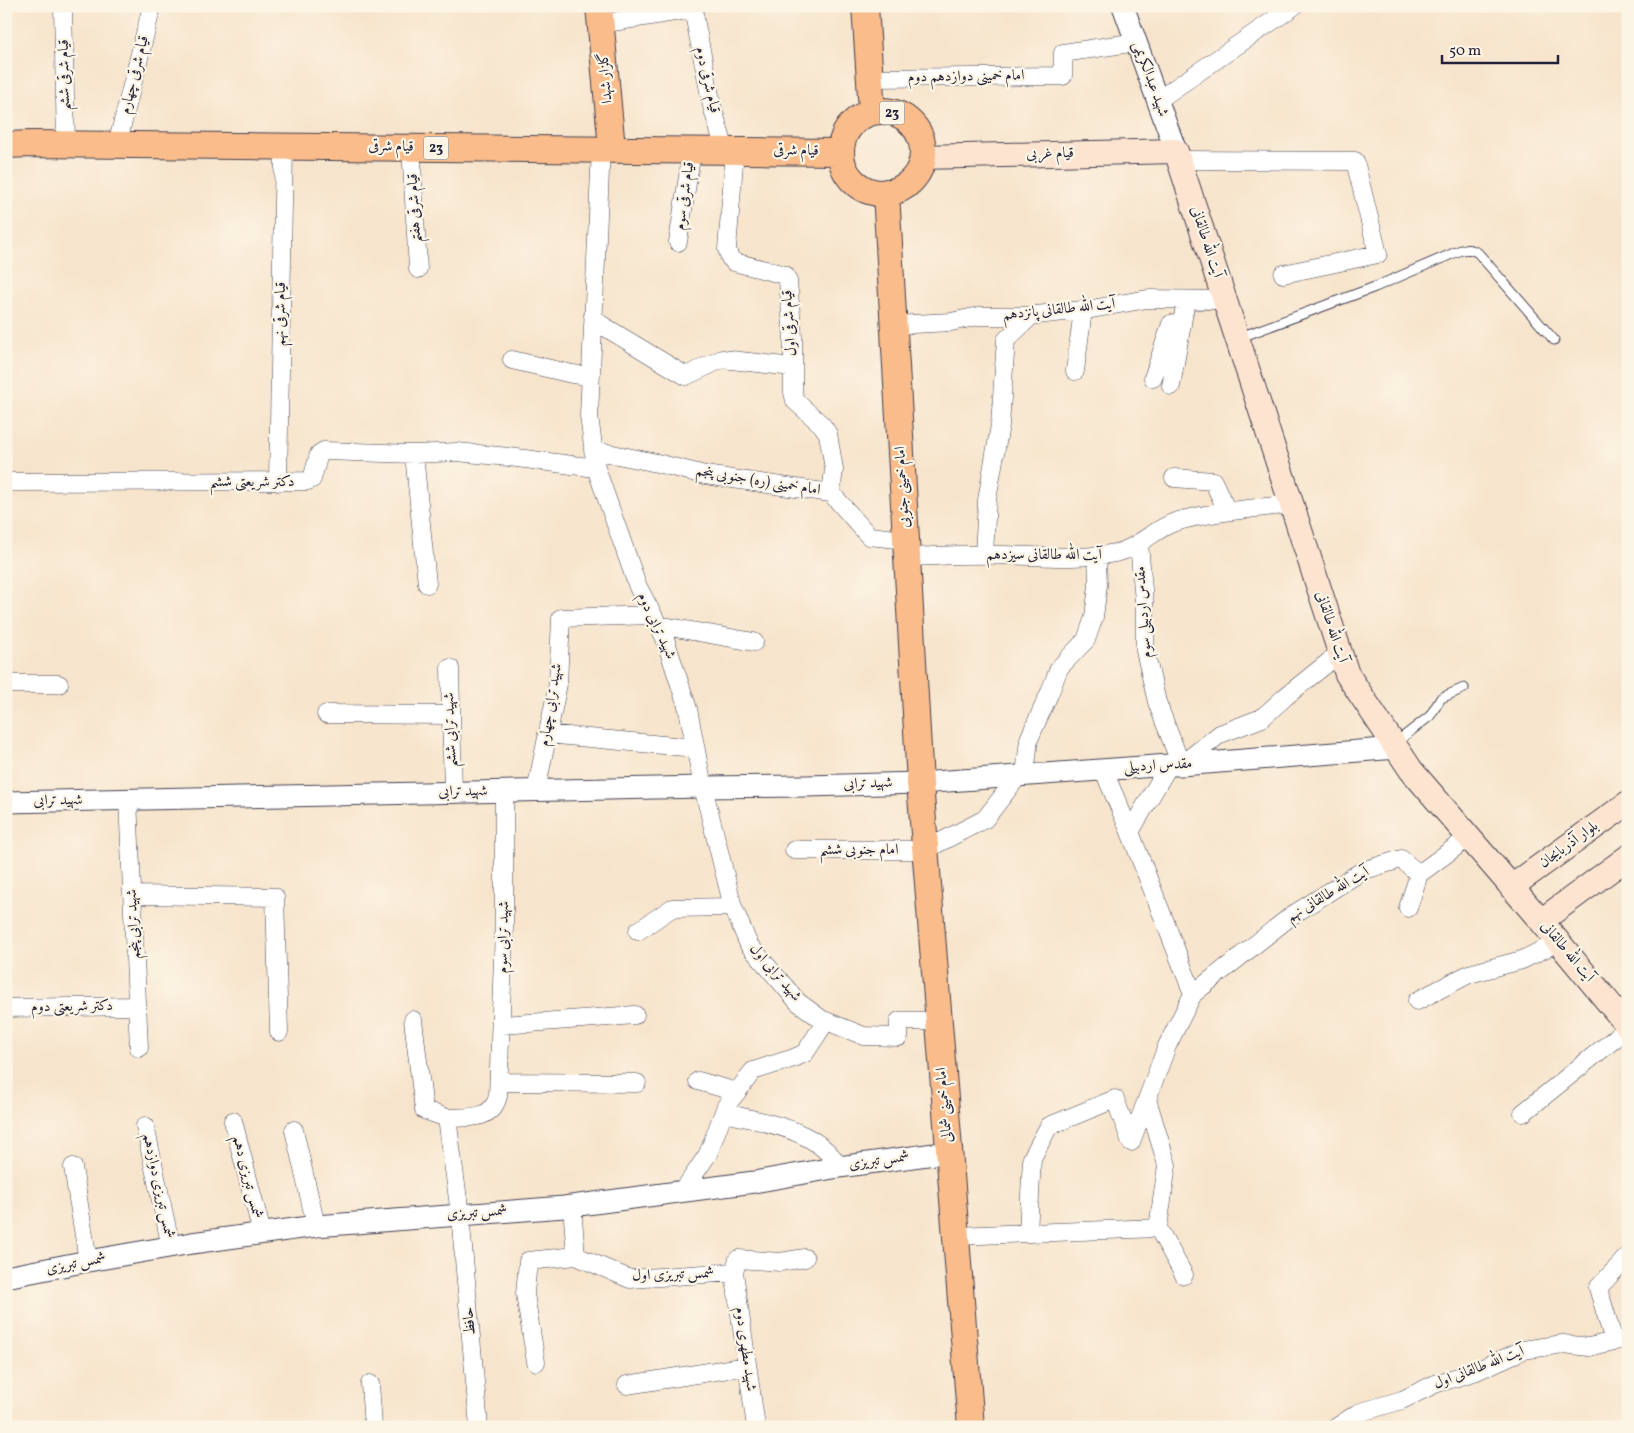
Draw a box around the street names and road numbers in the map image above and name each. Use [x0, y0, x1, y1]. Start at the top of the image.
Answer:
street label: قیام شرقی چهارم [115, 33, 156, 117]
street label: شهید عبدالکریمی [1127, 38, 1173, 120]
street label: قیام شرقی ششم [54, 39, 79, 111]
street label: قیام شرقی دوم [688, 45, 725, 116]
street label: گلزار شهدا [593, 51, 619, 105]
street label: امام خمینی دوازدهم دوم [907, 65, 1025, 91]
road number: 23 [880, 102, 904, 125]
street label: قیام شرقی [368, 136, 414, 159]
road number: 23 [424, 136, 448, 160]
street label: قیام شرقی [773, 140, 819, 163]
street label: قیام غربی [1026, 143, 1074, 166]
street label: قیام شرقی سوم [670, 160, 701, 232]
street label: قیام شرقی هفتم [403, 173, 430, 243]
street label: آیت الله طالقانی [1185, 203, 1231, 282]
street label: قیام شرقی نهم [270, 282, 294, 346]
street label: قیام شرقی اول [777, 289, 804, 357]
street label: آیت الله طالقانی پانزدهم [1001, 290, 1118, 328]
street label: امام خمینی جنوبی [890, 446, 917, 528]
street label: امام خمینی (ره) جنوبی پنجم [694, 461, 822, 503]
street label: دکتر شریعتی ششم [209, 472, 295, 496]
street label: آیت الله طالقانی سیزدهم [986, 542, 1103, 568]
street label: مقدس اردبیلی سوم [1130, 565, 1159, 659]
street label: آیت الله طالقانی [1310, 588, 1356, 667]
street label: شهید ترابی دوم [630, 589, 681, 663]
street label: شهید ترابی چهارم [534, 662, 569, 748]
street label: شهید ترابی ششم [439, 692, 466, 768]
street label: مقدس اردبیلی [1123, 754, 1193, 778]
street label: شهید ترابی [843, 773, 893, 795]
street label: شهید ترابی [438, 781, 488, 803]
street label: شهید ترابی [33, 790, 83, 812]
street label: بلوار آذربایجان [1535, 816, 1603, 874]
street label: امام جنوبی ششم [820, 840, 898, 864]
street label: آیت الله طالقانی نهم [1281, 859, 1376, 930]
street label: شهید ترابی پنجم [122, 888, 148, 960]
street label: شهید ترابی سوم [493, 900, 516, 974]
street label: آیت الله طالقانی [1535, 915, 1602, 989]
street label: شهید ترابی اول [744, 940, 806, 1006]
street label: دکتر شریعتی دوم [31, 996, 113, 1019]
street label: امام خمینی شمالی [931, 1066, 960, 1144]
street label: شمس تبریزی دوازدهم [135, 1132, 179, 1241]
street label: شمس تبریزی دهم [225, 1133, 267, 1221]
street label: شمس تبریزی [848, 1146, 910, 1176]
street label: شمس تبریزی [446, 1200, 508, 1226]
street label: شمس تبریزی [44, 1248, 108, 1280]
street label: شمس تبریزی اول [632, 1263, 714, 1287]
street label: حافظ [458, 1306, 482, 1336]
street label: شهید مطهری دوم [728, 1306, 761, 1393]
street label: آیت الله طالقانی اول [1430, 1338, 1529, 1395]

